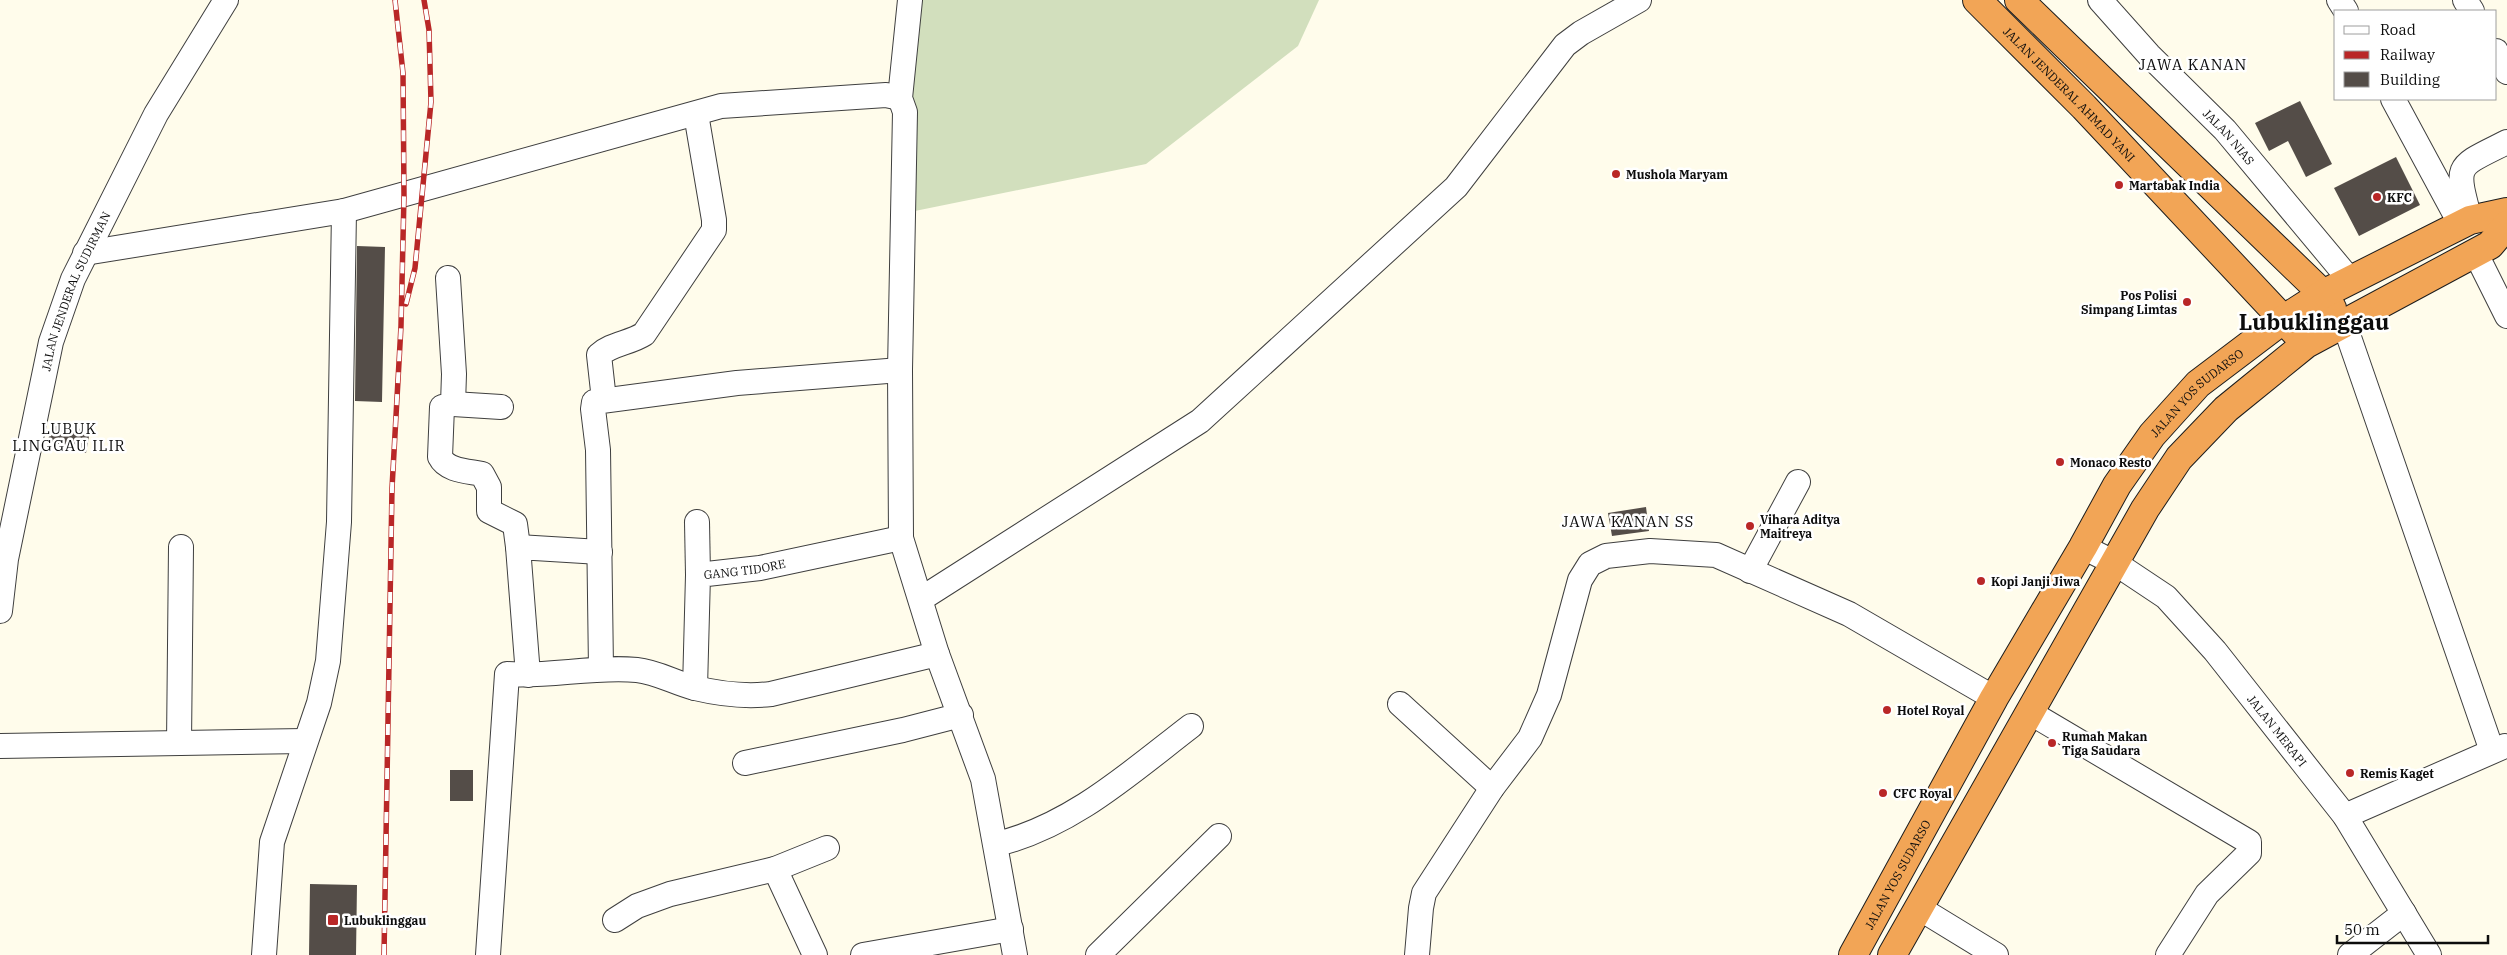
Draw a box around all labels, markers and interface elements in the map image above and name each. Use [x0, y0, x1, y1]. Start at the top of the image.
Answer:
legend [2334, 10, 2497, 100]
text: Road [2380, 20, 2416, 39]
street label: JALAN JENDERAL AHMAD YANI [2001, 24, 2139, 165]
text: Railway [2380, 45, 2435, 64]
district label: JAWA KANAN [2139, 55, 2247, 74]
text: Building [2380, 70, 2440, 89]
street label: JALAN NIAS [2200, 105, 2258, 167]
place label: Mushola Maryam [1626, 167, 1728, 182]
marker: Mushola Maryam [1610, 168, 1622, 180]
place label: Martabak India [2129, 178, 2220, 193]
marker: Martabak India [2113, 179, 2125, 191]
place label: KFC [2387, 190, 2412, 205]
marker: KFC [2371, 191, 2383, 203]
street label: JALAN JENDERAL SUDIRMAN [38, 209, 113, 372]
place label: Pos Polisi Simpang Limtas [2081, 288, 2177, 317]
marker: Pos Polisi Simpang Limtas [2181, 296, 2193, 308]
district label: Lubuklinggau [2239, 307, 2389, 336]
street label: JALAN YOS SUDARSO [2147, 345, 2246, 440]
district label: LUBUK LINGGAU ILIR [12, 419, 126, 455]
place label: Monaco Resto [2070, 455, 2151, 470]
marker: Monaco Resto [2054, 456, 2066, 468]
district label: JAWA KANAN SS [1562, 512, 1694, 531]
place label: Vihara Aditya Maitreya [1760, 512, 1840, 541]
marker: Vihara Aditya Maitreya [1744, 520, 1756, 532]
street label: GANG TIDORE [703, 555, 787, 582]
place label: Kopi Janji Jiwa [1991, 574, 2080, 589]
marker: Kopi Janji Jiwa [1975, 575, 1987, 587]
street label: JALAN MERAPI [2245, 691, 2310, 769]
place label: Hotel Royal [1897, 703, 1965, 718]
marker: Hotel Royal [1881, 704, 1893, 716]
place label: Rumah Makan Tiga Saudara [2062, 729, 2147, 758]
marker: Rumah Makan Tiga Saudara [2046, 737, 2058, 749]
place label: Remis Kaget [2360, 766, 2434, 781]
marker: Remis Kaget [2344, 767, 2356, 779]
place label: CFC Royal [1893, 786, 1952, 801]
marker: CFC Royal [1877, 787, 1889, 799]
street label: JALAN YOS SUDARSO [1861, 817, 1933, 932]
scale bar [2337, 912, 2488, 944]
marker: Lubuklinggau [326, 913, 340, 927]
place label: Lubuklinggau [344, 913, 426, 928]
text: 50 m [2344, 920, 2380, 939]

